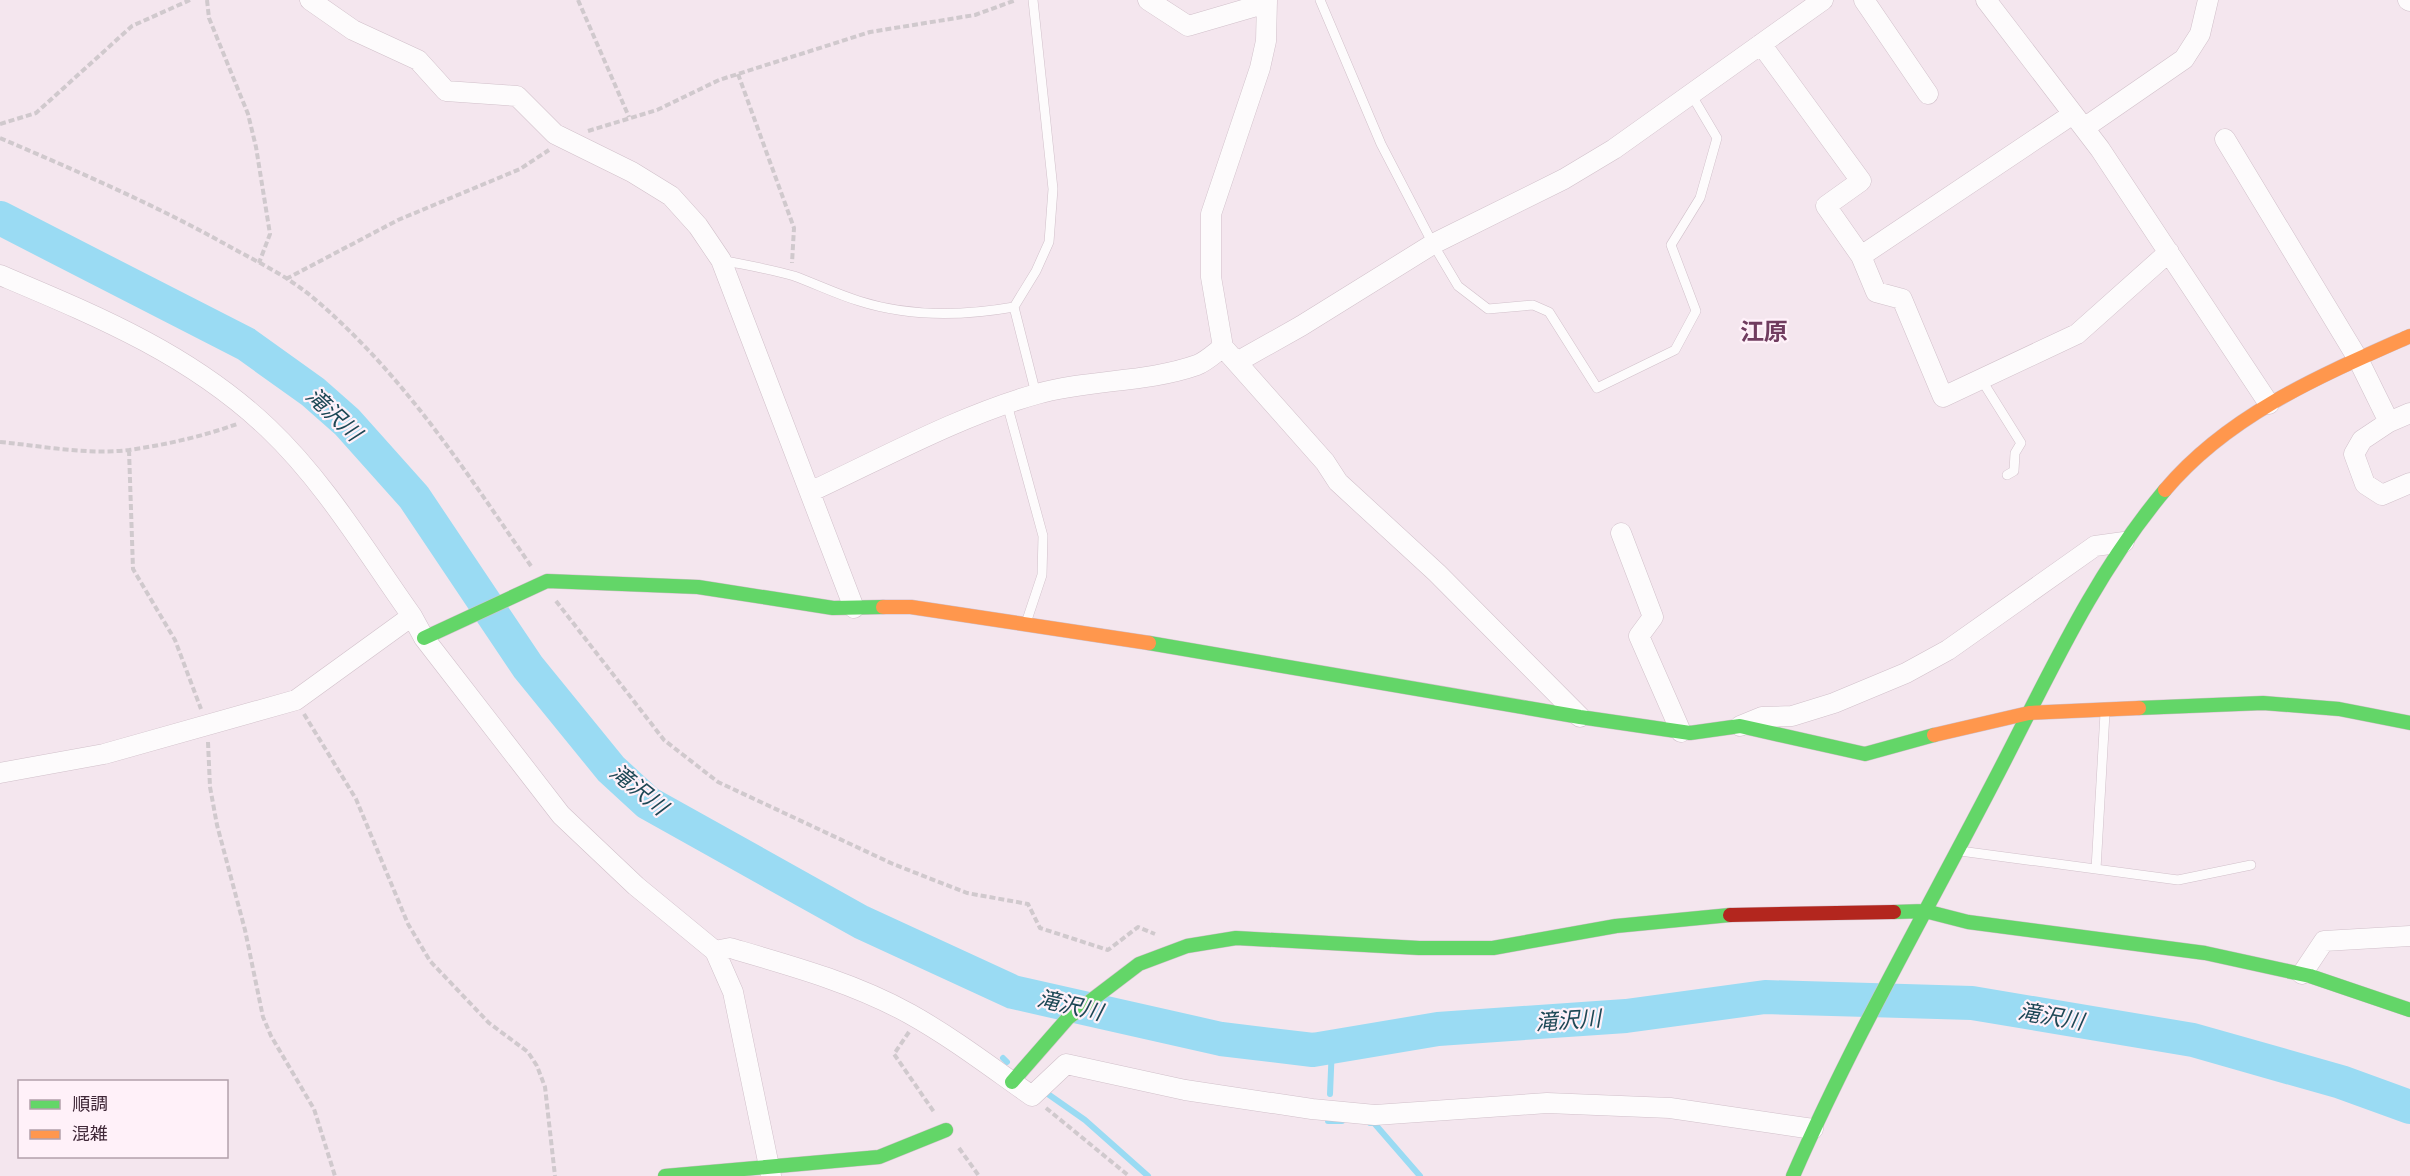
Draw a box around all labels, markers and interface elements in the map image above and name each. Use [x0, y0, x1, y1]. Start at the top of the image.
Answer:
district label: 江原 [1740, 317, 1788, 346]
water label: 滝沢川 [301, 382, 368, 447]
water label: 滝沢川 [605, 758, 674, 821]
water label: 滝沢川 [1035, 985, 1107, 1026]
water label: 滝沢川 [2016, 997, 2088, 1035]
water label: 滝沢川 [1534, 1005, 1604, 1035]
legend [18, 1080, 228, 1158]
text: 順調 [72, 1093, 108, 1114]
text: 混雑 [72, 1123, 108, 1144]

